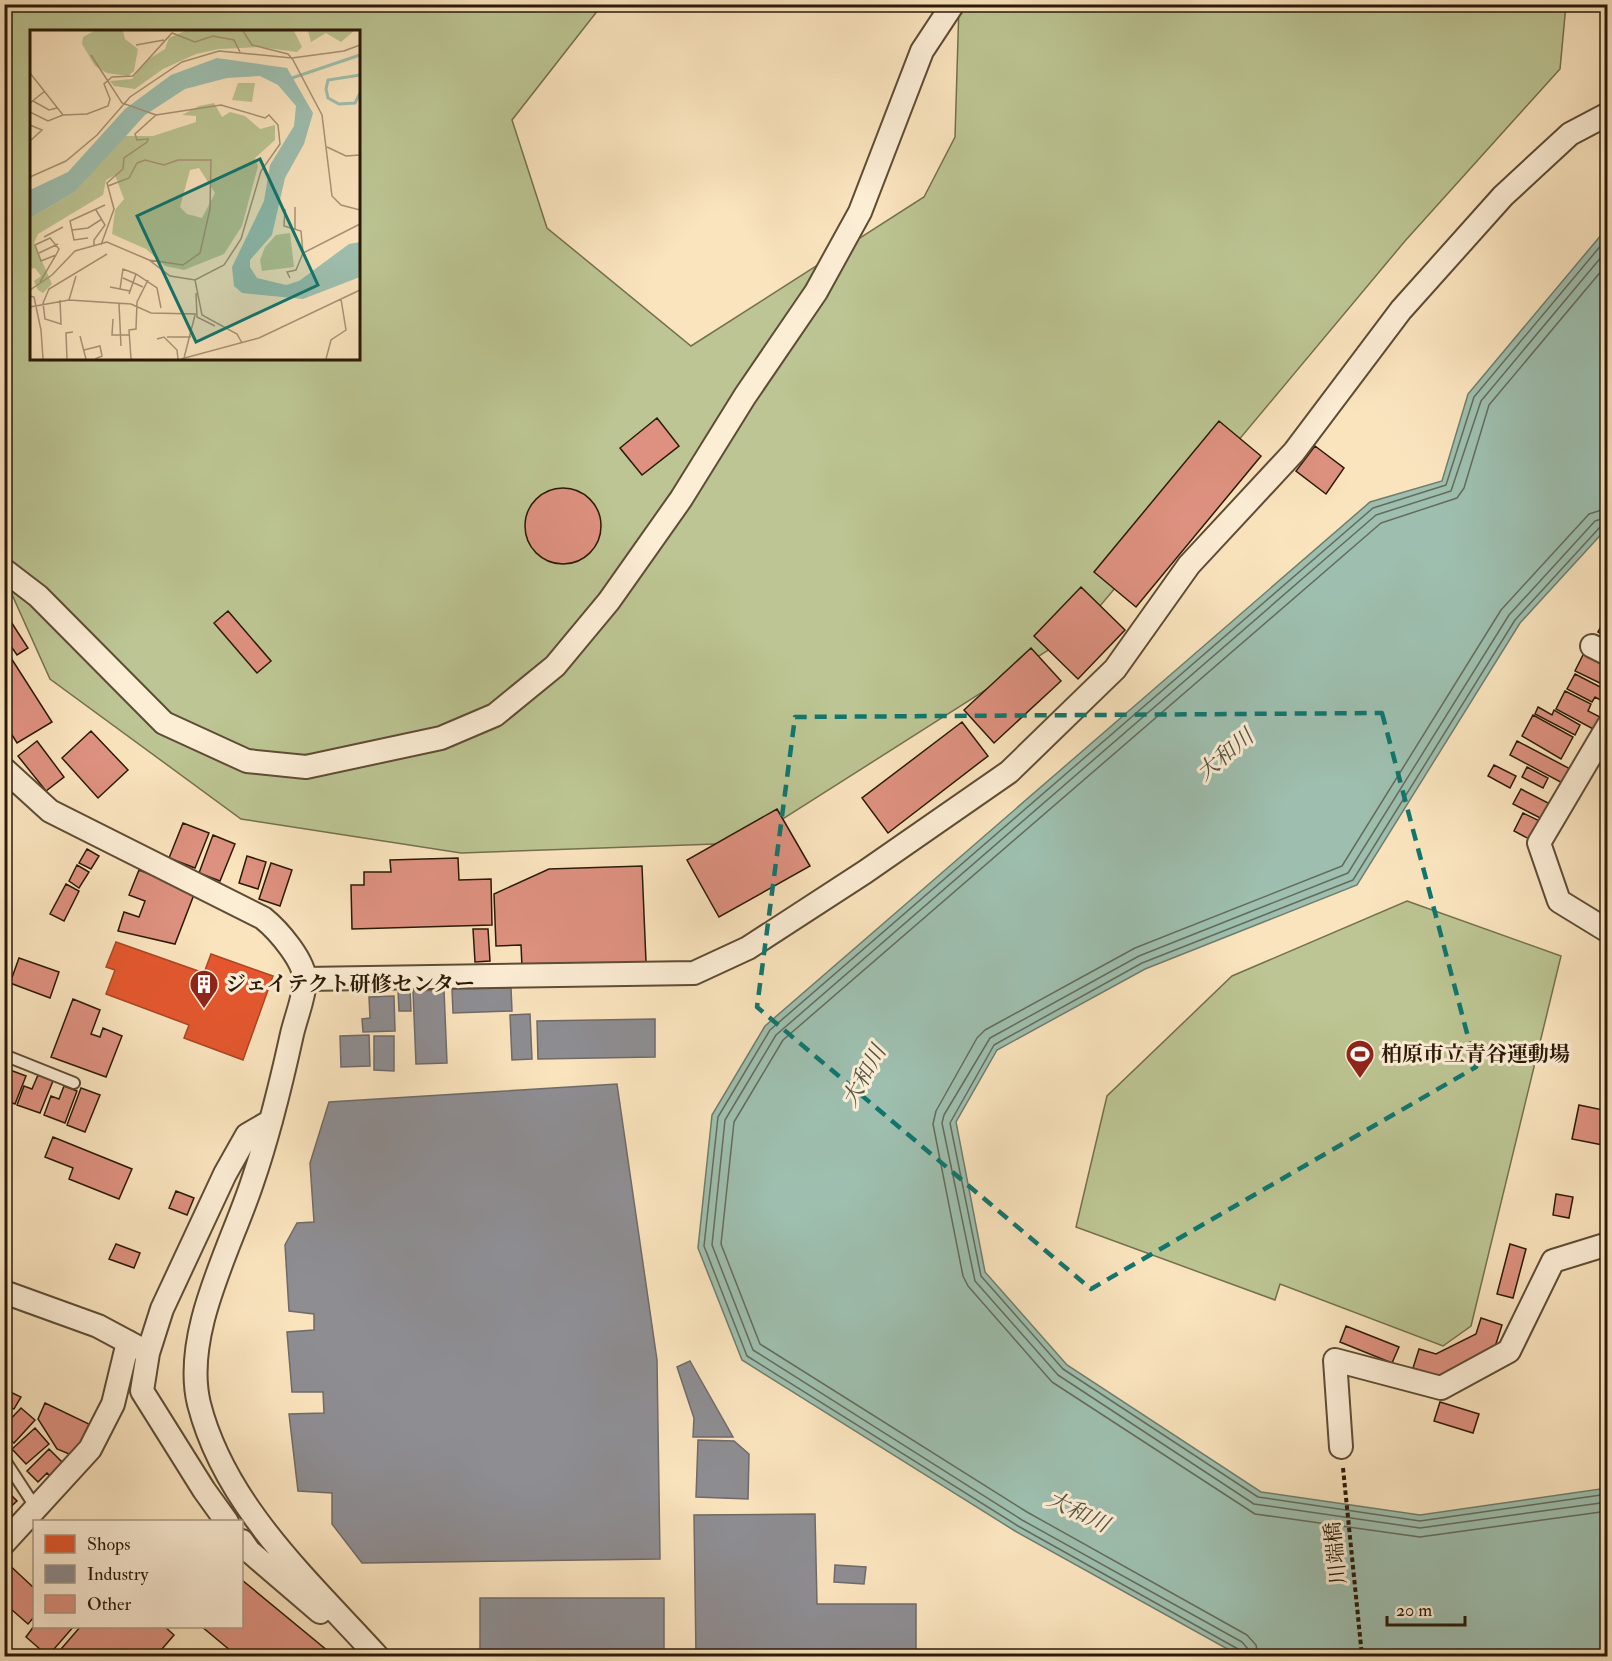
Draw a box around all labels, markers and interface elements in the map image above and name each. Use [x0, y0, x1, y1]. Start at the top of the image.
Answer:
inset map [30, 30, 360, 360]
water label: 大和川 [1191, 722, 1261, 787]
building icon: ジェイテクト研修センター [188, 968, 220, 1010]
place label: ジェイテクト研修センター [225, 971, 475, 998]
sports icon: 柏原市立青谷運動場 [1344, 1038, 1376, 1080]
water label: 大和川 [836, 1039, 893, 1112]
place label: 柏原市立青谷運動場 [1381, 1041, 1570, 1068]
water label: 大和川 [1042, 1485, 1116, 1540]
legend [33, 1520, 243, 1628]
street label: 川端橋 [1319, 1520, 1353, 1586]
text: Shops [87, 1533, 130, 1556]
text: Industry [87, 1563, 149, 1586]
scale bar [1387, 1589, 1465, 1627]
text: Other [87, 1593, 131, 1616]
text: 20 m [1396, 1599, 1432, 1622]

